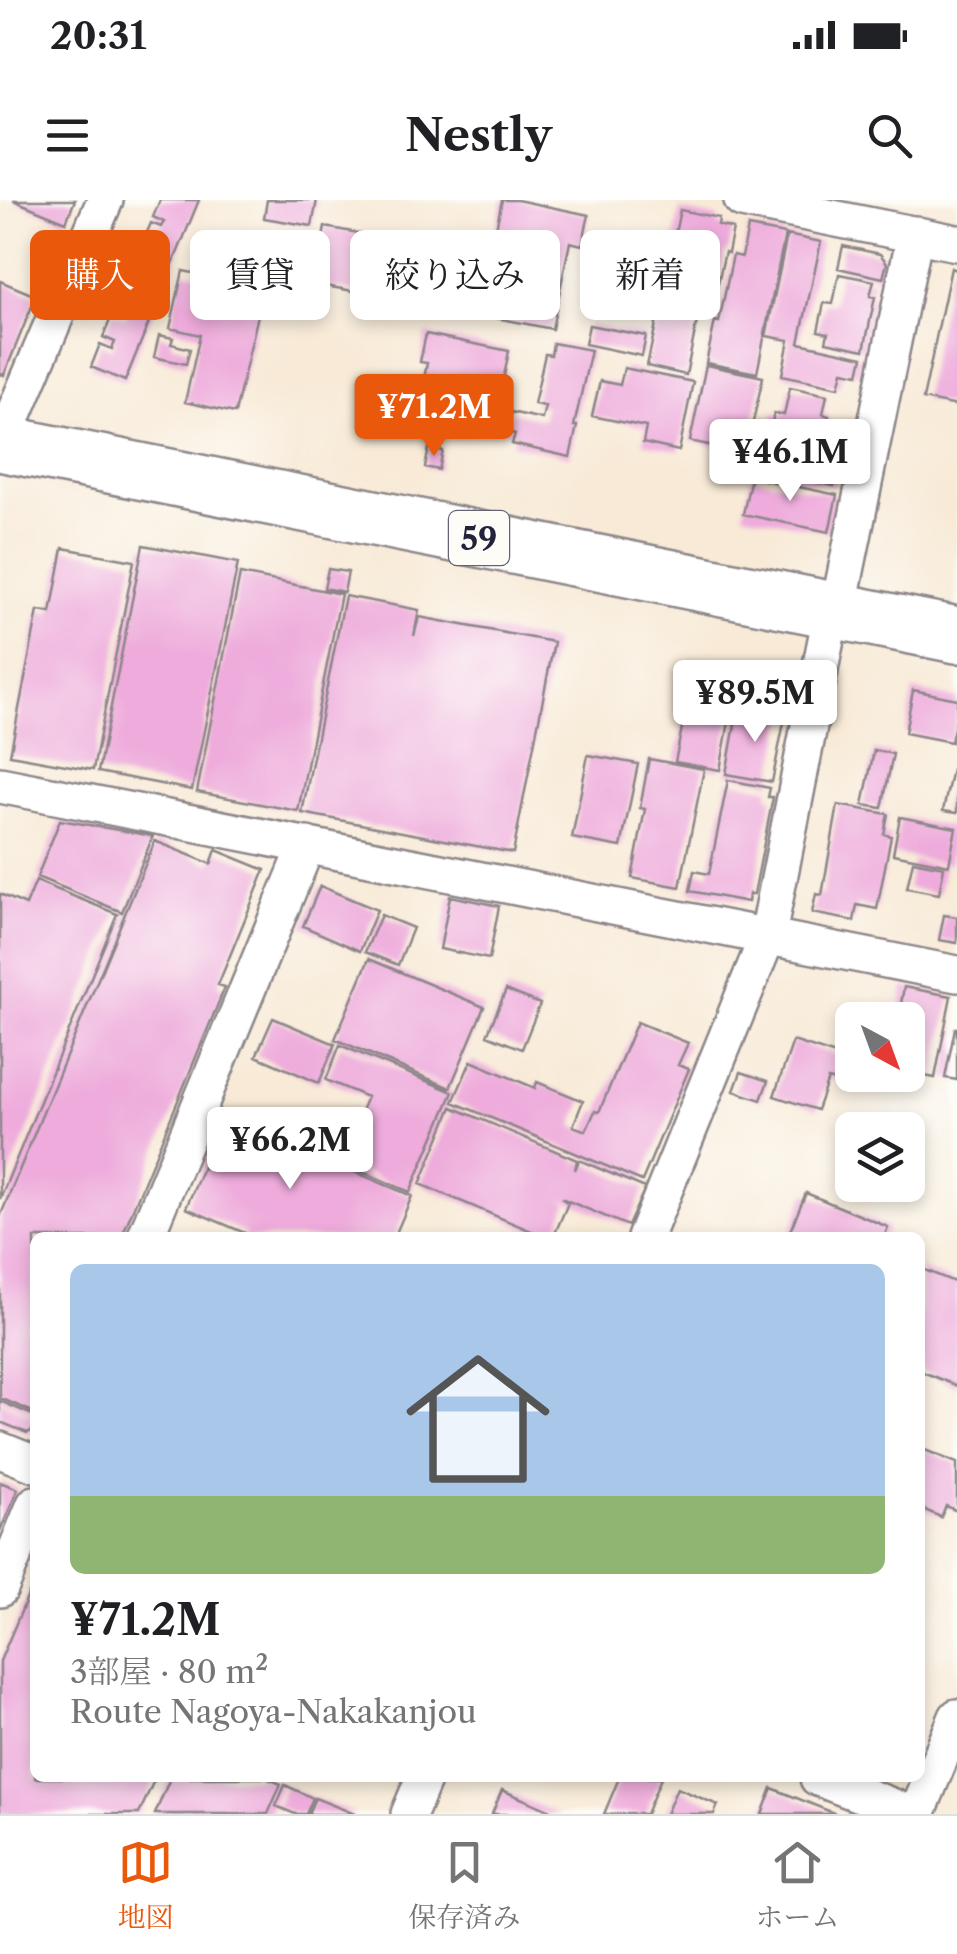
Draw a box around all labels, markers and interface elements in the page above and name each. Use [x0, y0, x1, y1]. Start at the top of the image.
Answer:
text: 20:31 [50, 12, 147, 59]
text: Nestly [405, 107, 552, 163]
icon: menu [40, 108, 95, 163]
icon: search [862, 108, 917, 163]
chip: 購入 [30, 230, 170, 320]
chip: 賃貸 [190, 230, 330, 320]
chip: 絞り込み [350, 230, 560, 320]
chip: 新着 [580, 230, 720, 320]
pin: ¥71.2M [353, 374, 515, 459]
text: ¥71.2M [377, 387, 491, 426]
pin: ¥46.1M [709, 419, 871, 504]
text: ¥46.1M [731, 432, 849, 471]
road number: 59 [449, 511, 509, 565]
pin: ¥89.5M [674, 660, 836, 745]
text: ¥89.5M [695, 673, 815, 712]
north arrow [835, 1002, 925, 1092]
map controls [835, 1002, 925, 1202]
pin: ¥66.2M [209, 1107, 371, 1192]
button: layers [835, 1112, 925, 1202]
text: ¥66.2M [229, 1120, 351, 1159]
icon: home [388, 1329, 568, 1509]
text: ¥71.2M [70, 1594, 221, 1646]
text: 3部屋 · 80 m² [70, 1652, 268, 1691]
text: Route Nagoya-Nakakanjou [70, 1692, 477, 1731]
tab: 地図 [117, 1835, 174, 1935]
tab: 保存済み [408, 1835, 521, 1935]
tab: ホーム [755, 1835, 840, 1935]

